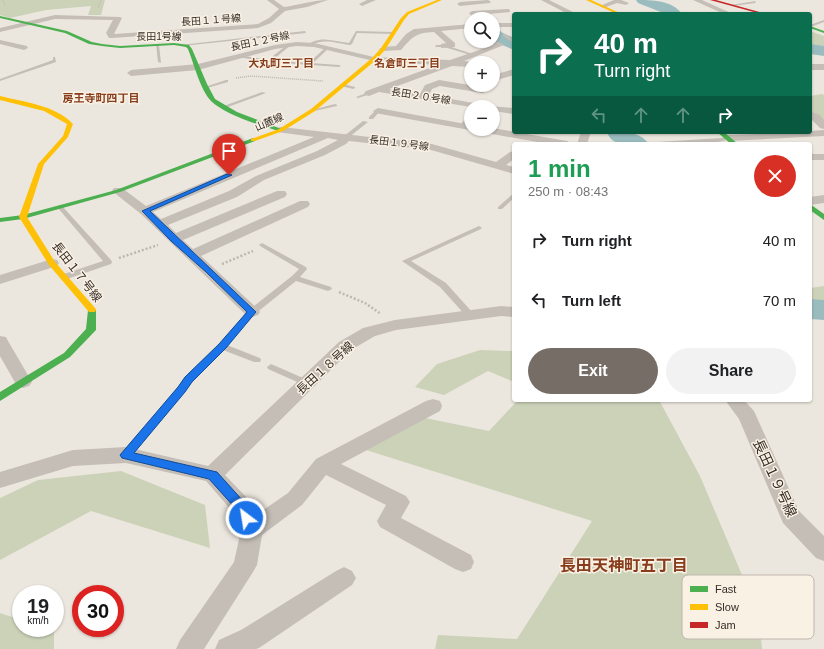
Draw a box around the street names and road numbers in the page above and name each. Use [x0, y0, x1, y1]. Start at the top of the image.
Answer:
street label: 長田１１号線 [181, 12, 241, 28]
street label: 長田１２号線 [230, 29, 290, 53]
street label: 長田1号線 [136, 31, 182, 42]
street label: 長田２０号線 [391, 86, 451, 106]
street label: 山麓線 [253, 111, 285, 133]
street label: 長田１９号線 [369, 134, 429, 152]
street label: 長田１７号線 [49, 239, 105, 305]
street label: 長田１８号線 [294, 339, 356, 397]
street label: 長田１９号線 [750, 437, 800, 519]

